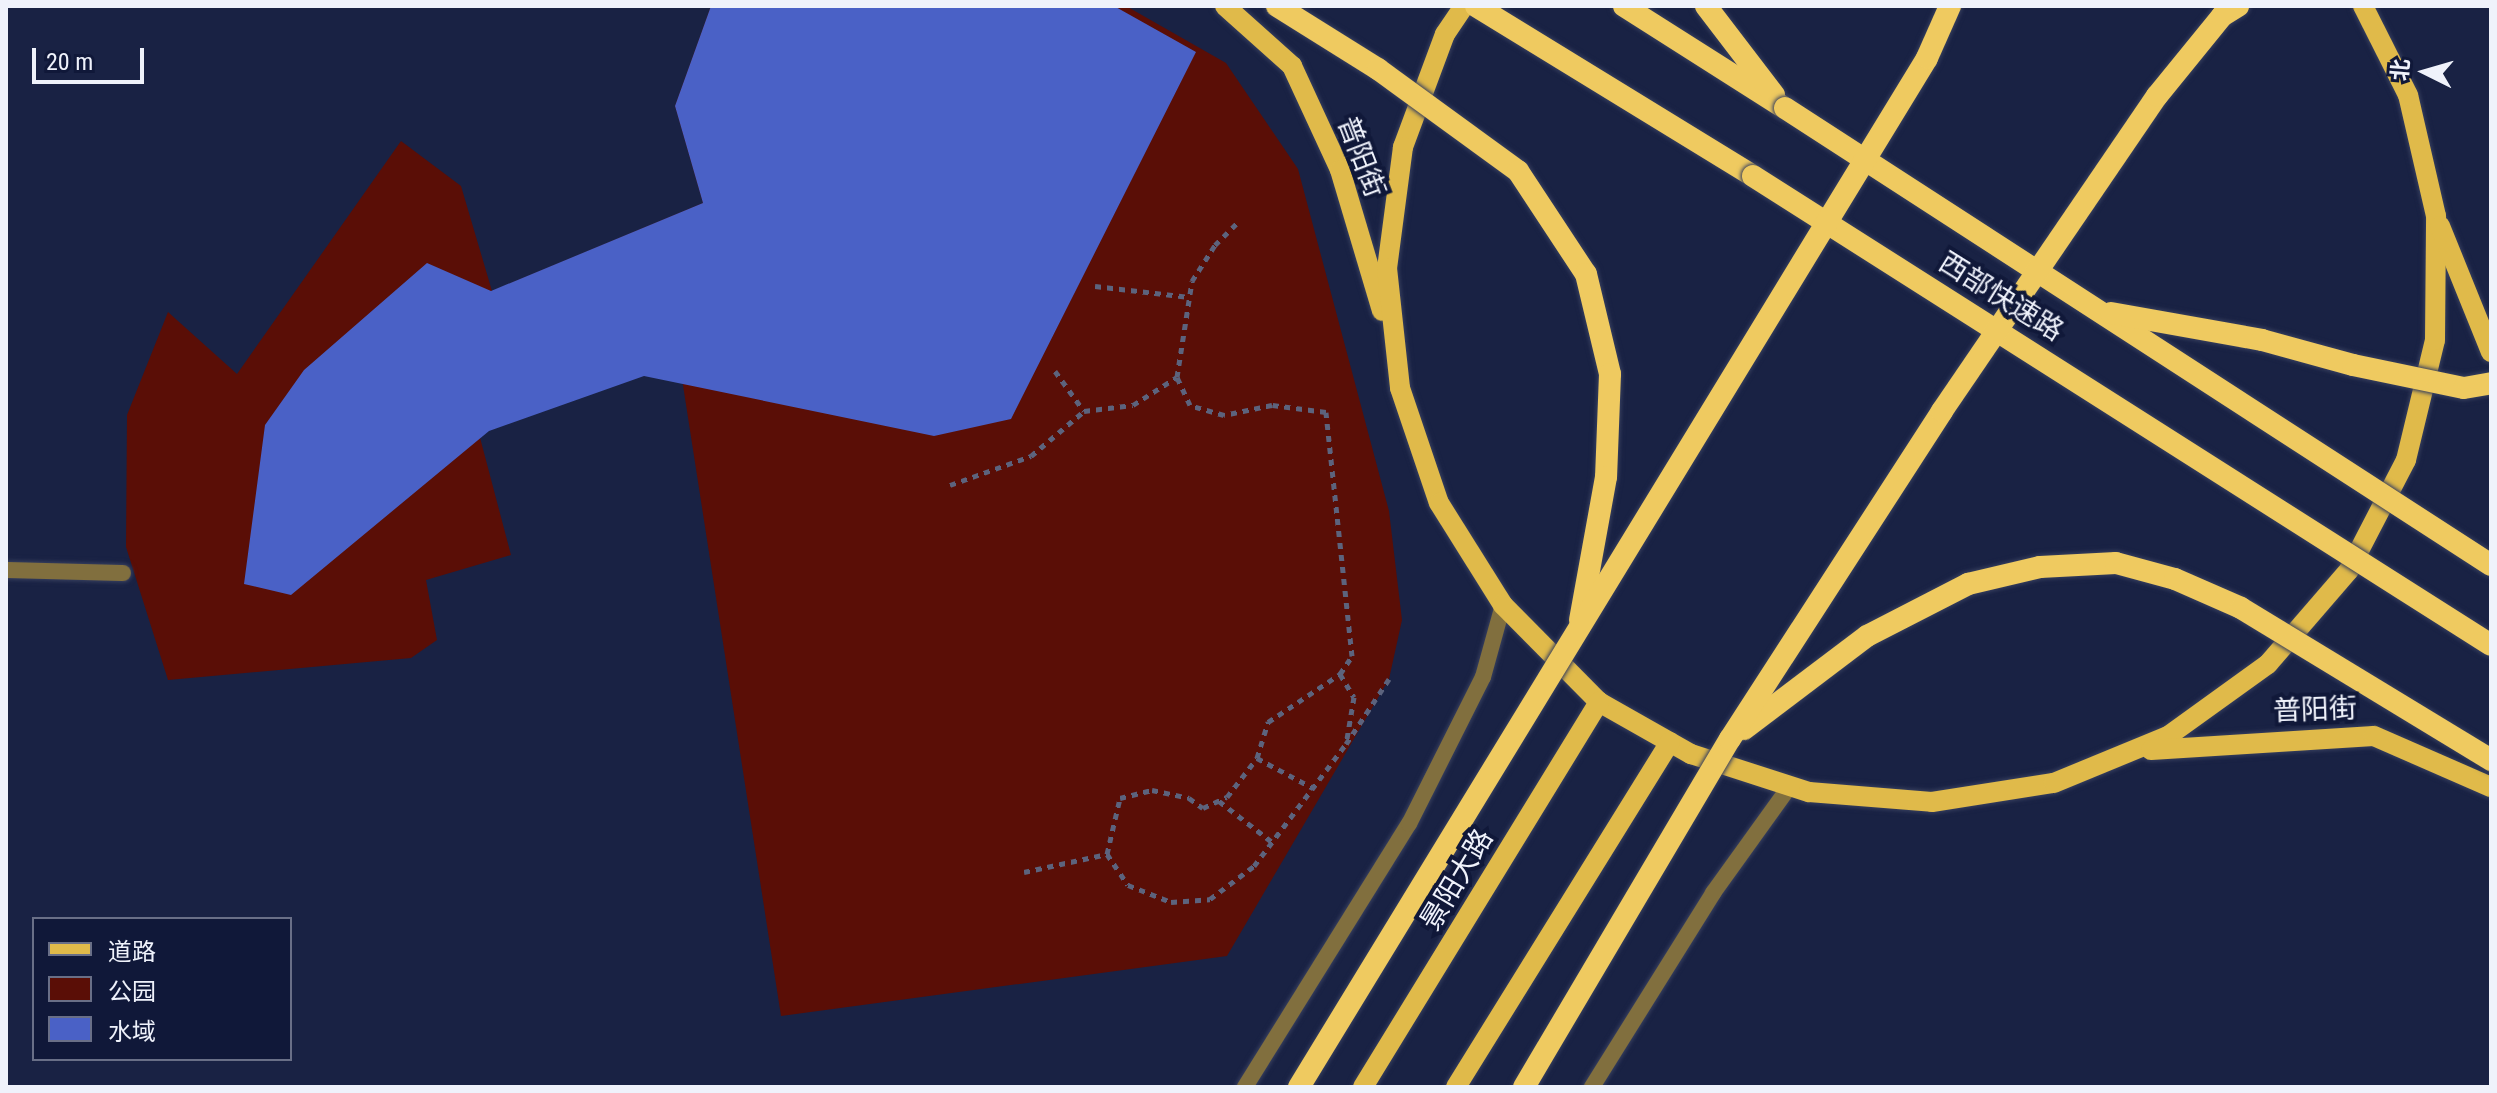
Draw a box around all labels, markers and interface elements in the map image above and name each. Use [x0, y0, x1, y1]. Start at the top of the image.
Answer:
scale bar [36, 32, 148, 82]
north arrow [2385, 32, 2465, 112]
text: 20 m [46, 48, 93, 76]
text: 北 [2387, 58, 2414, 82]
street label: 普阳街 [1330, 112, 1392, 202]
street label: 西部快速路 [1933, 246, 2069, 348]
street label: 普阳街 [2272, 692, 2358, 728]
street label: 景阳大路 [1414, 823, 1500, 937]
legend [32, 917, 292, 1061]
text: 道路 [108, 938, 156, 966]
text: 公园 [108, 978, 156, 1006]
text: 水域 [108, 1018, 156, 1046]

